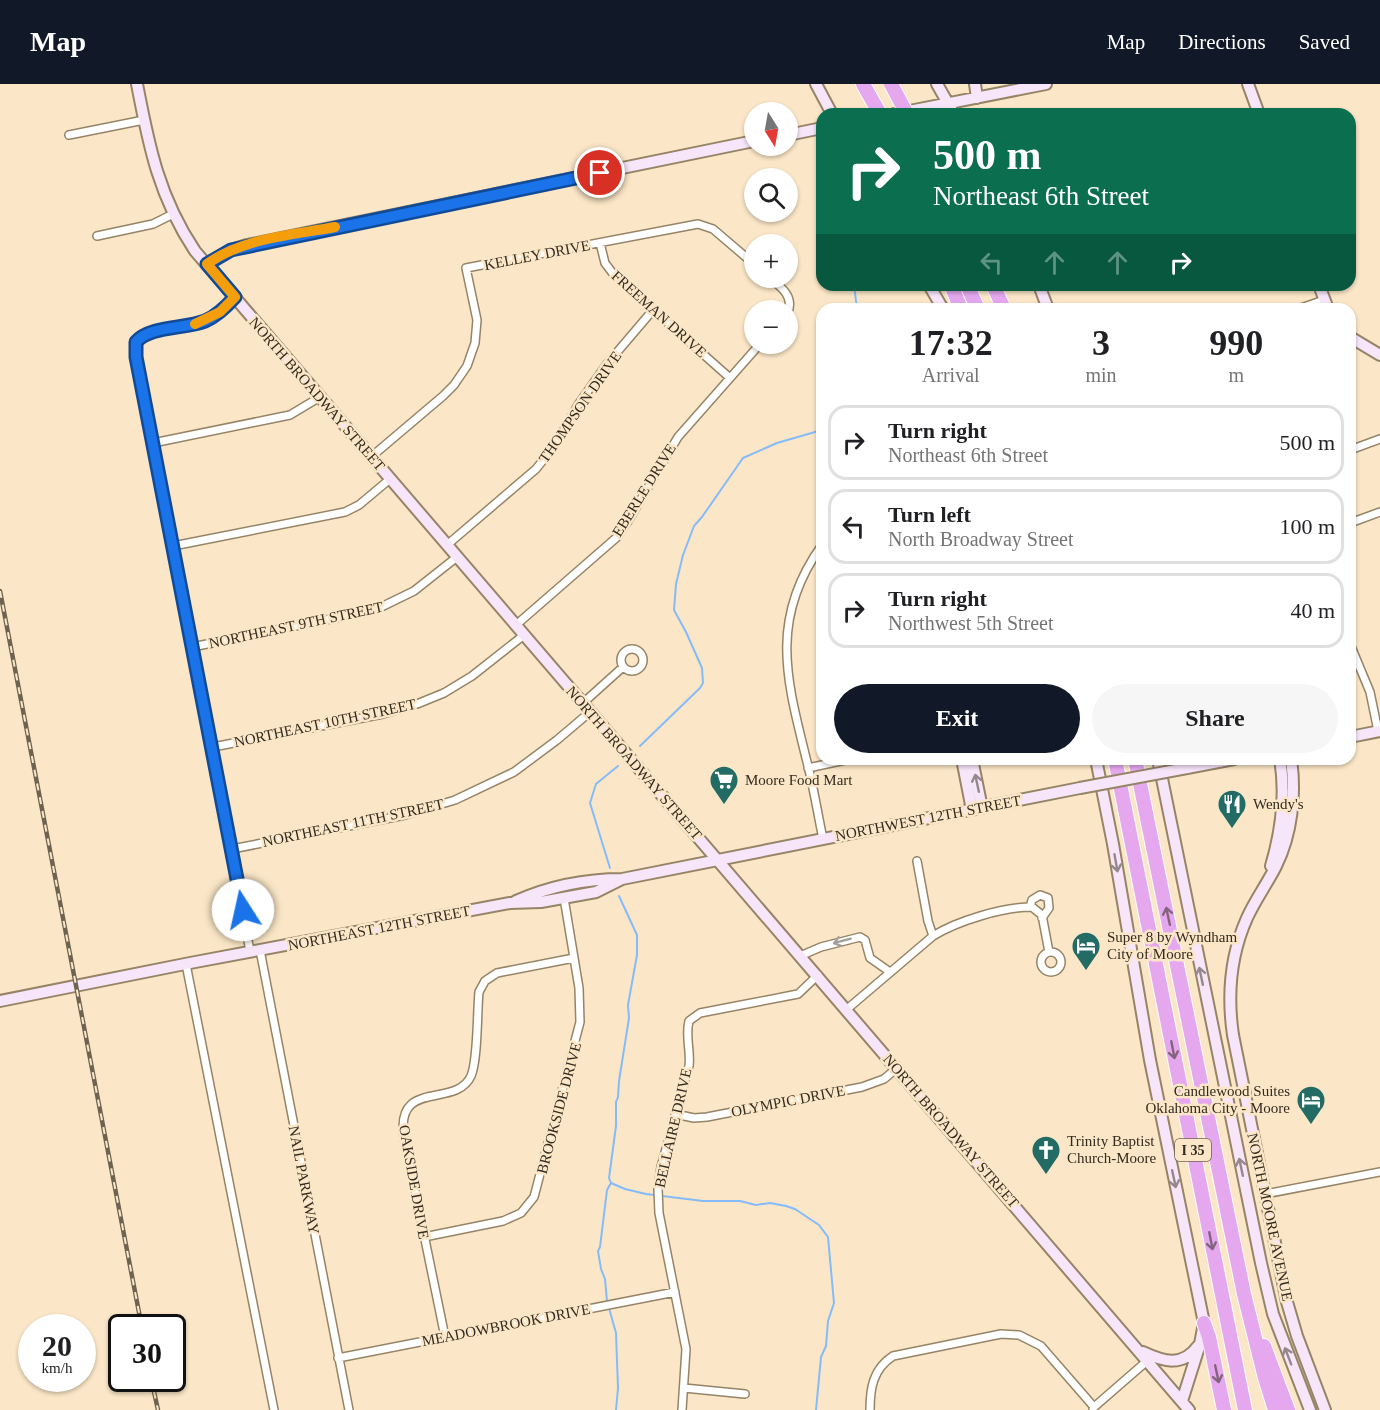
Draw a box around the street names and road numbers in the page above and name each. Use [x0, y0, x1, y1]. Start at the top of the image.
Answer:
street label: KELLEY DRIVE [483, 237, 591, 273]
street label: FREEMAN DRIVE [609, 267, 709, 361]
street label: NORTH BROADWAY STREET [246, 314, 388, 474]
street label: THOMPSON DRIVE [536, 348, 624, 466]
street label: EBERLE DRIVE [609, 441, 679, 539]
street label: NORTHEAST 9TH STREET [207, 599, 385, 651]
street label: NORTH BROADWAY STREET [563, 683, 705, 843]
street label: NORTHEAST 10TH STREET [233, 696, 417, 750]
street label: NORTHWEST 12TH STREET [834, 792, 1022, 844]
street label: NORTHEAST 11TH STREET [261, 796, 445, 850]
street label: NORTHEAST 12TH STREET [286, 902, 472, 954]
street label: BROOKSIDE DRIVE [534, 1041, 584, 1175]
street label: NORTH BROADWAY STREET [880, 1051, 1022, 1211]
street label: BELLAIRE DRIVE [651, 1067, 695, 1189]
street label: OLYMPIC DRIVE [730, 1082, 846, 1120]
street label: NAIL PARKWAY [286, 1124, 322, 1236]
street label: OAKSIDE DRIVE [396, 1124, 432, 1240]
street label: NORTH MOORE AVENUE [1244, 1132, 1296, 1302]
road number: I 35 [1175, 1139, 1211, 1161]
street label: MEADOWBROOK DRIVE [420, 1301, 592, 1349]

